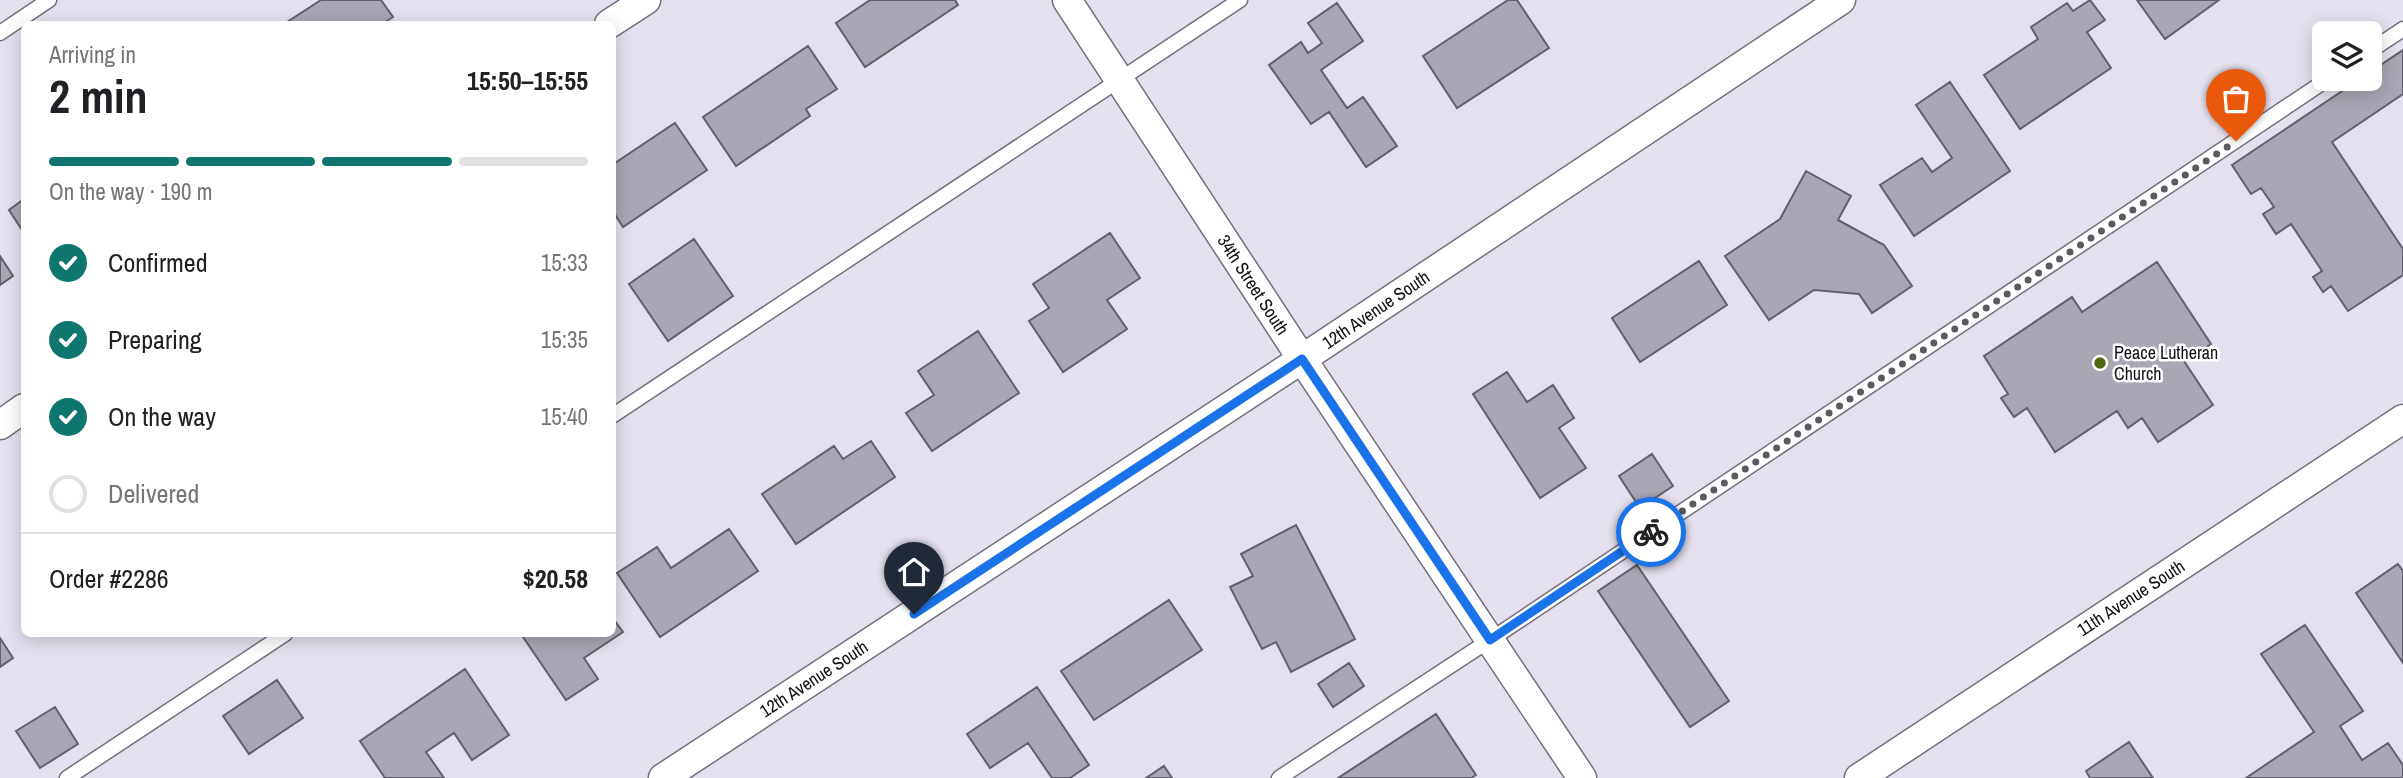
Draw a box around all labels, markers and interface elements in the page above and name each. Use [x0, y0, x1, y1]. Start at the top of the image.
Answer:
map controls [2312, 21, 2382, 91]
button: layers [2312, 21, 2382, 91]
text: Arriving in [49, 39, 136, 70]
text: 15:50–15:55 [467, 63, 588, 98]
text: 2 min [49, 65, 148, 127]
pin [2206, 69, 2266, 141]
icon: bag [2217, 80, 2255, 118]
text: On the way · 190 m [49, 176, 213, 207]
street label: 34th Street South [1212, 230, 1295, 340]
icon: check [49, 244, 87, 282]
text: Confirmed [108, 245, 208, 280]
text: 15:33 [541, 247, 588, 278]
street label: 12th Avenue South [1317, 264, 1434, 355]
icon: check [49, 321, 87, 359]
text: Preparing [108, 322, 202, 357]
text: 15:35 [541, 324, 588, 355]
place label: Peace Lutheran Church [2114, 340, 2218, 386]
marker: Peace Lutheran Church [2092, 355, 2108, 371]
icon: check [49, 398, 87, 436]
text: On the way [108, 399, 216, 434]
text: 15:40 [541, 401, 588, 432]
text: Delivered [108, 476, 199, 511]
courier [1616, 497, 1686, 567]
icon: bike [1632, 513, 1670, 551]
pin [884, 542, 944, 614]
icon: home [895, 553, 933, 591]
street label: 11th Avenue South [2072, 553, 2189, 642]
text: Order #2286 [49, 561, 169, 596]
text: $20.58 [523, 561, 588, 596]
street label: 12th Avenue South [755, 634, 873, 723]

